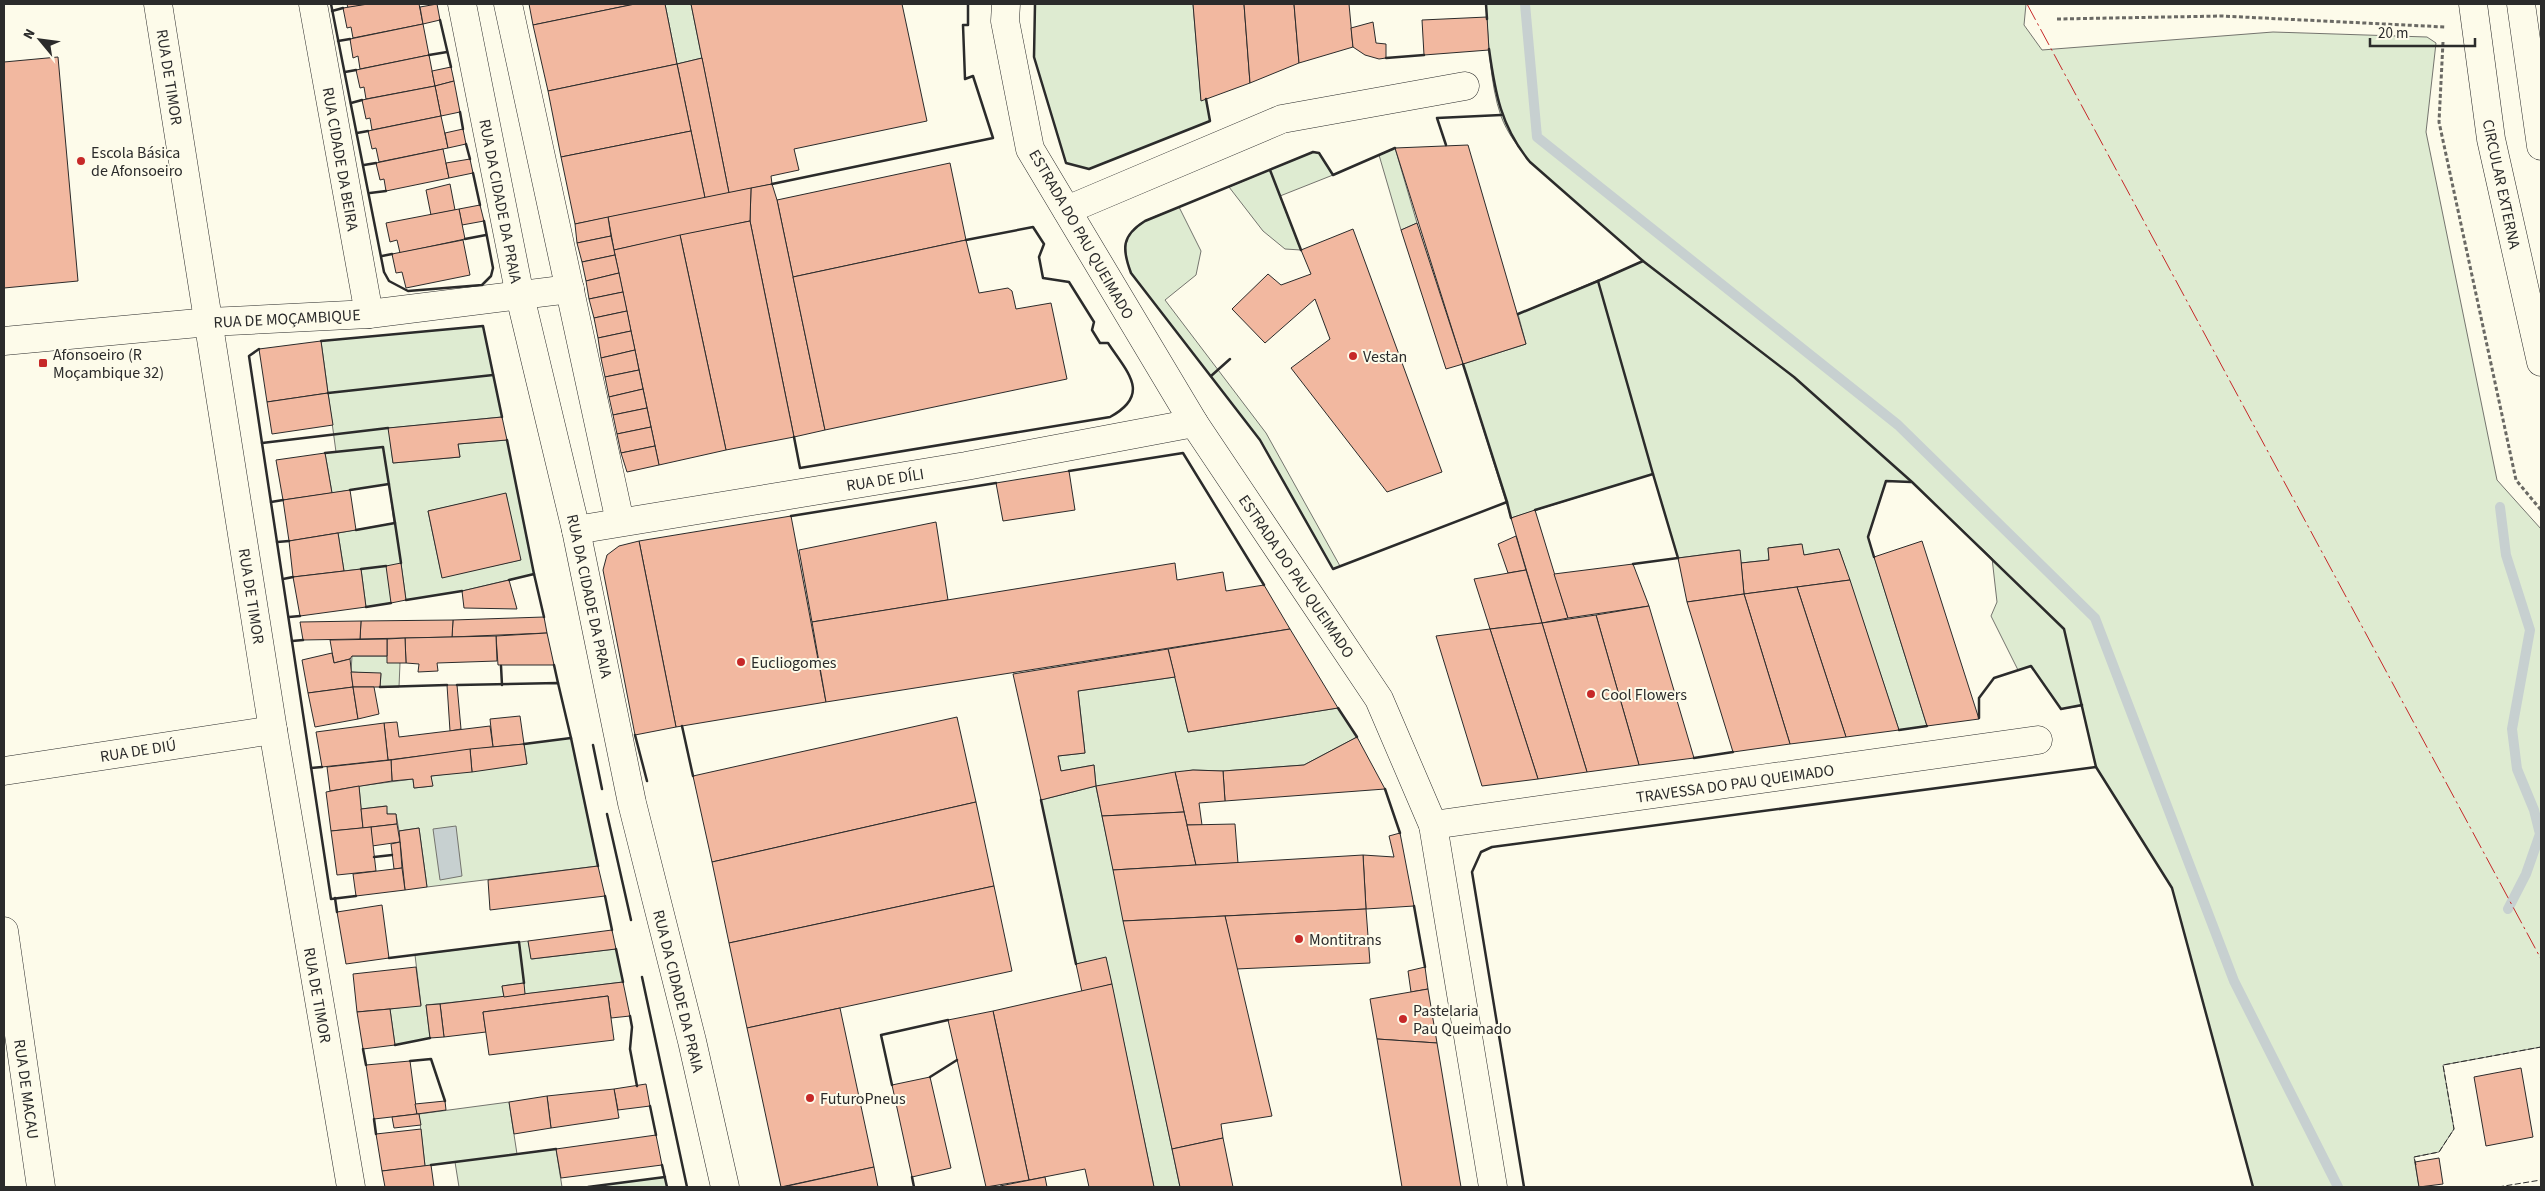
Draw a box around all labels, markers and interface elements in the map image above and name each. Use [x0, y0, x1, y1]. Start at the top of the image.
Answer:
north arrow [15, 15, 65, 65]
scale bar [2370, 15, 2475, 47]
text: 20 m [2378, 23, 2408, 44]
text: N [19, 25, 41, 43]
street label: RUA DE TIMOR [151, 28, 187, 127]
street label: RUA CIDADE DA BEIRA [317, 86, 364, 233]
street label: RUA DA CIDADE DA PRAIA [473, 117, 527, 286]
street label: CIRCULAR EXTERNA [2477, 117, 2526, 251]
place label: Escola Básica de Afonsoeiro [91, 142, 183, 182]
street label: ESTRADA DO PAU QUEIMADO [1023, 145, 1139, 324]
marker: Escola Básica de Afonsoeiro [75, 155, 87, 167]
street label: RUA DE MOÇAMBIQUE [213, 304, 361, 334]
place label: Afonsoeiro (R Moçambique 32) [53, 344, 164, 384]
place label: Vestan [1363, 346, 1407, 368]
marker: Vestan [1347, 350, 1359, 362]
marker: Afonsoeiro (R Moçambique 32) [37, 357, 49, 369]
street label: RUA DE DÍLI [845, 463, 926, 497]
street label: ESTRADA DO PAU QUEIMADO [1233, 490, 1359, 663]
street label: RUA DA CIDADE DA PRAIA [561, 512, 617, 681]
street label: RUA DE TIMOR [233, 547, 269, 646]
place label: Eucliogomes [751, 652, 837, 674]
marker: Eucliogomes [735, 656, 747, 668]
place label: Cool Flowers [1601, 684, 1687, 706]
marker: Cool Flowers [1585, 688, 1597, 700]
street label: RUA DE DIÚ [98, 734, 178, 768]
street label: TRAVESSA DO PAU QUEIMADO [1635, 759, 1836, 809]
street label: RUA DA CIDADE DA PRAIA [647, 908, 709, 1075]
place label: Montitrans [1309, 929, 1382, 951]
marker: Montitrans [1293, 933, 1305, 945]
street label: RUA DE TIMOR [298, 946, 336, 1045]
place label: Pastelaria Pau Queimado [1413, 1000, 1511, 1040]
marker: Pastelaria Pau Queimado [1397, 1013, 1409, 1025]
street label: RUA DE MACAU [8, 1038, 44, 1140]
place label: FuturoPneus [820, 1088, 906, 1110]
marker: FuturoPneus [804, 1092, 816, 1104]

